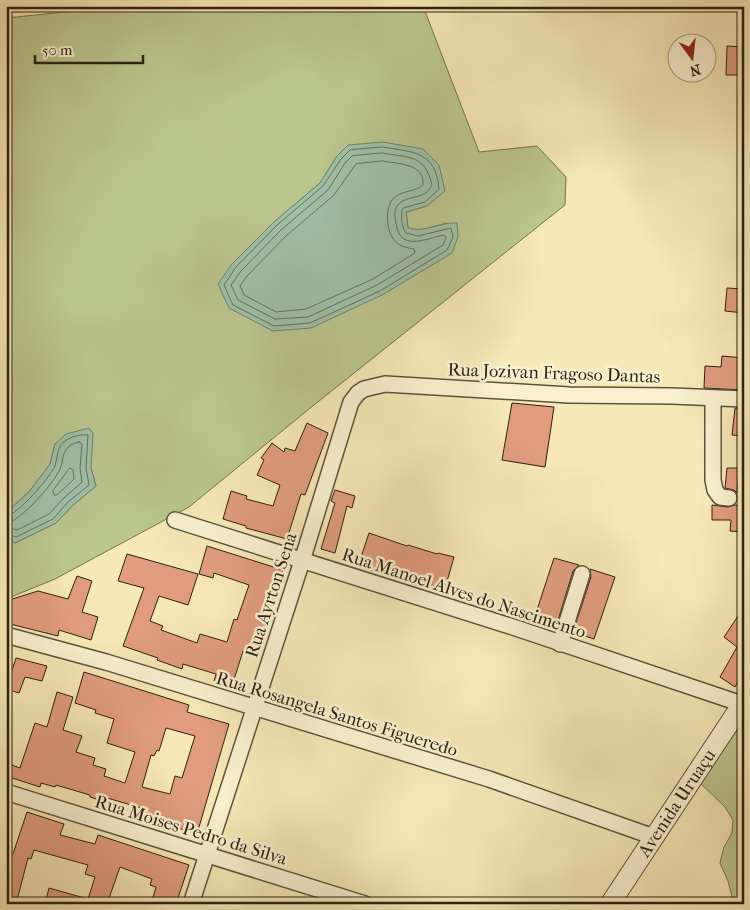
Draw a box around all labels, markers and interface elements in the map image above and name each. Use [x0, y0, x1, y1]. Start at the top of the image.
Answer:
scale bar [35, 32, 142, 64]
north arrow [668, 32, 718, 82]
text: 50 m [42, 41, 73, 59]
text: N [688, 60, 703, 80]
street label: Rua Jozivan Fragoso Dantas [447, 359, 661, 388]
street label: Rua Ayrton Sena [241, 529, 302, 660]
street label: Rua Manoel Alves do Nascimento [339, 544, 589, 643]
street label: Rua Rosangela Santos Figueredo [214, 668, 460, 761]
street label: Avenida Uruaçu [633, 745, 720, 862]
street label: Rua Moises Pedro da Silva [92, 791, 290, 870]

